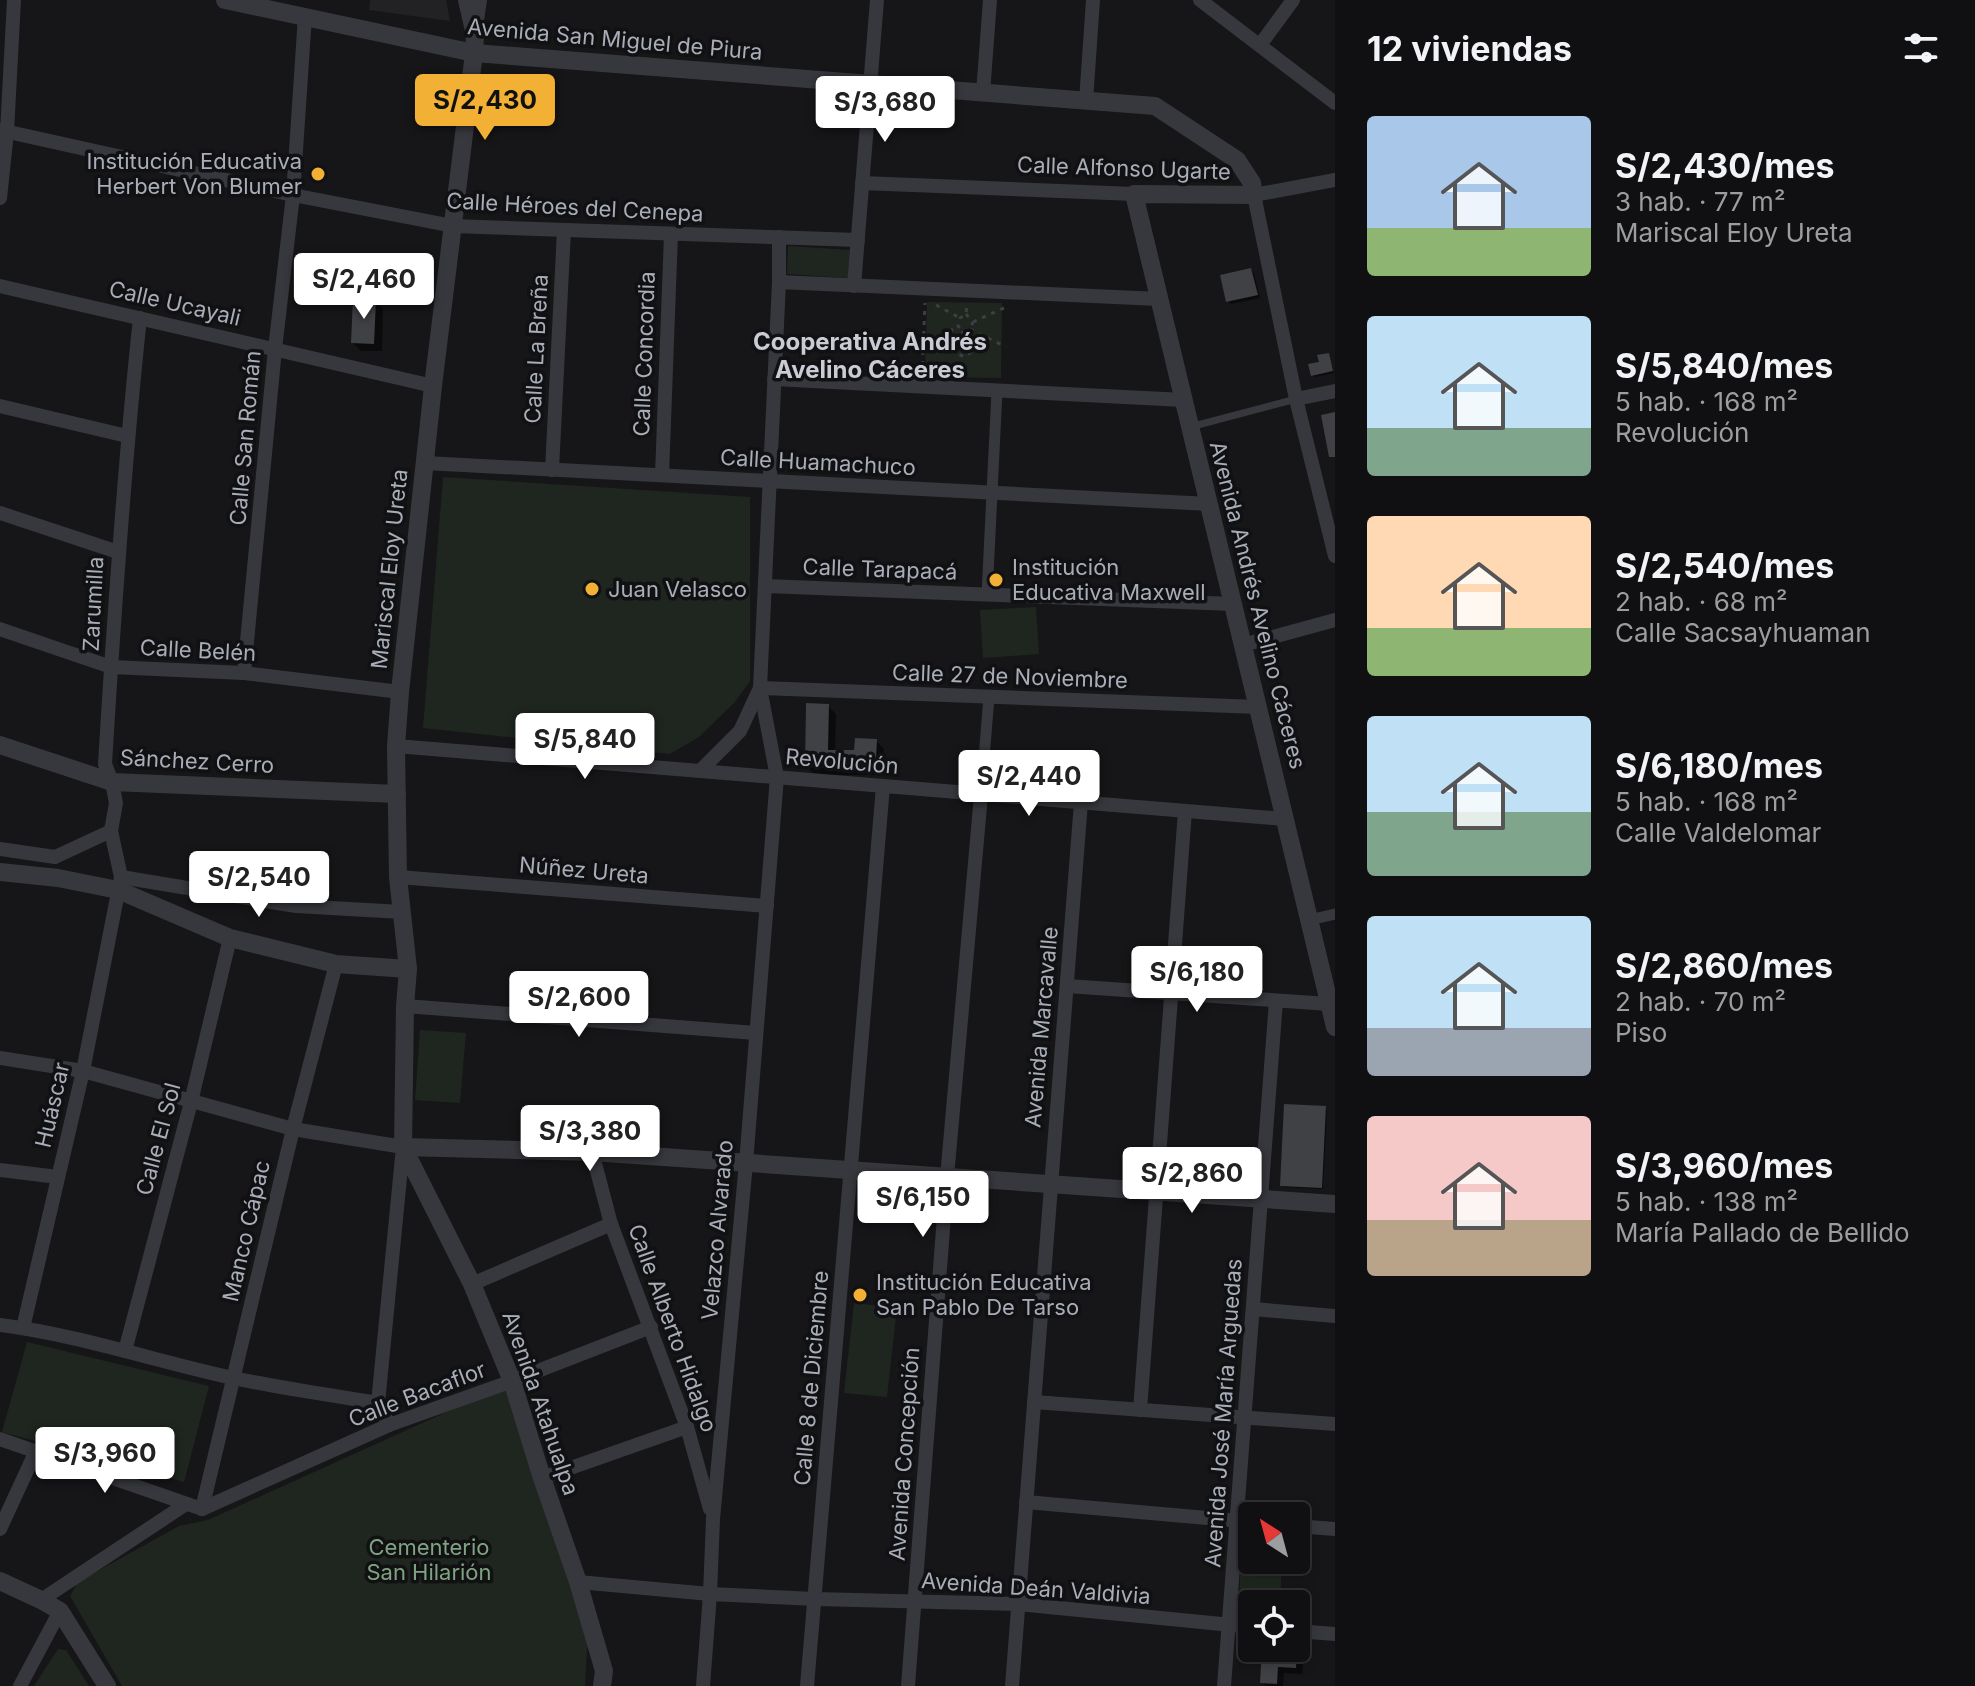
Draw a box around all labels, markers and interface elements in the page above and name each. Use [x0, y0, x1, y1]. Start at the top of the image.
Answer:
street label: Avenida San Miguel de Piura [466, 13, 764, 65]
icon: filters [1899, 26, 1943, 70]
text: 12 viviendas [1367, 28, 1572, 69]
pin: S/2,430 [411, 74, 559, 142]
pin: S/3,680 [811, 76, 959, 144]
text: S/2,430 [433, 84, 537, 115]
text: S/3,680 [834, 86, 936, 117]
text: S/2,430/mes [1615, 145, 1835, 186]
place label: Institución Educativa Herbert Von Blumer [87, 148, 302, 199]
icon: home [1431, 148, 1527, 244]
street label: Calle Alfonso Ugarte [1017, 151, 1231, 185]
marker: Institución Educativa Herbert Von Blumer [309, 165, 327, 183]
text: 3 hab. · 77 m² [1615, 186, 1785, 217]
street label: Calle Héroes del Cenepa [446, 187, 704, 227]
text: Mariscal Eloy Ureta [1615, 217, 1853, 248]
pin: S/2,460 [290, 253, 438, 321]
text: S/2,460 [312, 263, 416, 294]
street label: Calle Concordia [628, 271, 660, 437]
street label: Calle La Breña [519, 274, 553, 424]
street label: Calle Ucayali [107, 275, 243, 331]
district label: Cooperativa Andrés Avelino Cáceres [753, 327, 987, 384]
text: S/5,840/mes [1615, 345, 1833, 386]
icon: home [1431, 348, 1527, 444]
street label: Calle San Román [224, 349, 266, 527]
text: 5 hab. · 168 m² [1615, 386, 1798, 417]
text: Revolución [1615, 417, 1749, 448]
street label: Avenida Andrés Avelino Cáceres [1205, 439, 1311, 771]
street label: Calle Huamachuco [720, 444, 916, 480]
street label: Mariscal Eloy Ureta [366, 468, 412, 670]
text: S/2,540/mes [1615, 545, 1834, 586]
icon: home [1431, 548, 1527, 644]
street label: Calle Tarapacá [802, 553, 958, 585]
place label: Institución Educativa Maxwell [1012, 554, 1206, 605]
street label: Zarumilla [78, 556, 108, 652]
marker: Institución Educativa Maxwell [987, 571, 1005, 589]
place label: Juan Velasco [608, 576, 747, 602]
marker: Juan Velasco [583, 580, 601, 598]
text: 2 hab. · 68 m² [1615, 586, 1787, 617]
text: Calle Sacsayhuaman [1615, 617, 1871, 648]
street label: Calle Belén [139, 634, 257, 666]
street label: Calle 27 de Noviembre [892, 659, 1128, 693]
pin: S/5,840 [511, 713, 659, 781]
text: S/5,840 [533, 723, 637, 754]
street label: Revolución [784, 743, 900, 779]
street label: Sánchez Cerro [119, 744, 275, 778]
text: S/6,180/mes [1615, 745, 1823, 786]
icon: home [1431, 748, 1527, 844]
pin: S/2,440 [955, 750, 1103, 818]
text: S/2,440 [977, 760, 1081, 791]
text: 5 hab. · 168 m² [1615, 786, 1798, 817]
text: Calle Valdelomar [1615, 817, 1821, 848]
pin: S/2,540 [185, 851, 333, 919]
street label: Núñez Ureta [518, 851, 650, 889]
text: S/2,540 [207, 861, 311, 892]
street label: Avenida Marcavalle [1019, 925, 1063, 1129]
text: S/2,860/mes [1615, 945, 1833, 986]
pin: S/6,180 [1123, 946, 1271, 1014]
icon: home [1431, 948, 1527, 1044]
text: S/6,180 [1149, 956, 1245, 987]
pin: S/2,600 [505, 971, 653, 1039]
text: S/2,600 [527, 981, 631, 1012]
text: 2 hab. · 70 m² [1615, 986, 1786, 1017]
text: Piso [1615, 1017, 1667, 1048]
street label: Huáscar [30, 1060, 74, 1150]
street label: Calle El Sol [131, 1080, 185, 1198]
pin: S/3,380 [516, 1105, 664, 1173]
text: S/3,380 [539, 1115, 641, 1146]
street label: Velazco Alvarado [696, 1139, 738, 1321]
text: S/3,960/mes [1615, 1145, 1833, 1186]
pin: S/2,860 [1118, 1147, 1266, 1215]
icon: home [1431, 1148, 1527, 1244]
text: S/2,860 [1141, 1157, 1243, 1188]
street label: Manco Cápac [217, 1158, 275, 1304]
pin: S/6,150 [849, 1171, 997, 1239]
text: S/6,150 [876, 1181, 970, 1212]
text: 5 hab. · 138 m² [1615, 1186, 1798, 1217]
text: María Pallado de Bellido [1615, 1217, 1910, 1248]
street label: Calle Alberto Hidalgo [623, 1220, 723, 1436]
street label: Avenida José María Arguedas [1199, 1258, 1247, 1568]
street label: Calle 8 de Diciembre [789, 1269, 833, 1487]
place label: Institución Educativa San Pablo De Tarso [876, 1269, 1092, 1320]
marker: Institución Educativa San Pablo De Tarso [851, 1286, 869, 1304]
street label: Avenida Atahualpa [497, 1308, 585, 1498]
street label: Avenida Concepción [884, 1346, 924, 1562]
street label: Calle Bacaflor [345, 1356, 489, 1432]
pin: S/3,960 [31, 1427, 179, 1495]
text: S/3,960 [53, 1437, 157, 1468]
north arrow [1238, 1502, 1310, 1574]
map controls [1238, 1502, 1310, 1662]
park label: Cementerio San Hilarión [366, 1534, 492, 1585]
street label: Avenida Deán Valdivia [920, 1567, 1152, 1609]
button: locate [1238, 1590, 1310, 1662]

